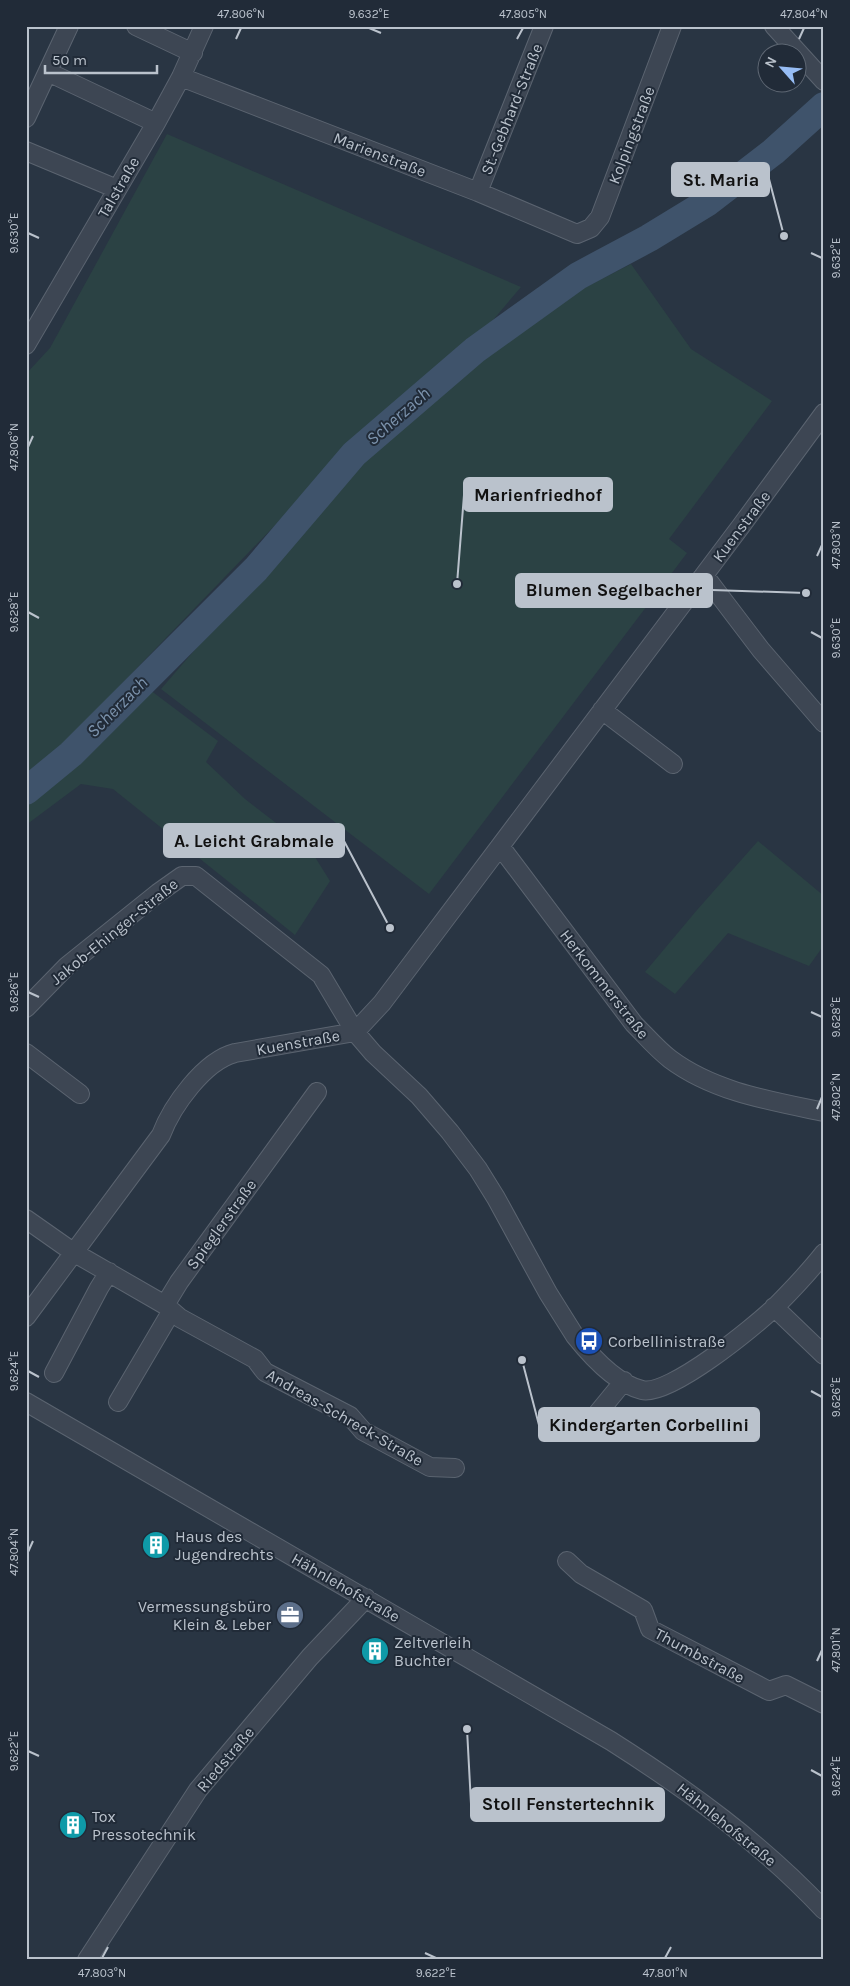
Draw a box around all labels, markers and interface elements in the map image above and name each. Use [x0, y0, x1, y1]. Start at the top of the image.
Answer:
text: 47.806°N [217, 7, 265, 21]
text: 9.632°E [349, 7, 389, 21]
text: 47.805°N [499, 7, 547, 21]
text: 47.804°N [780, 7, 828, 21]
street label: St.-Gebhard-Straße [476, 41, 546, 178]
scale bar [45, 42, 158, 74]
north arrow [758, 42, 808, 92]
text: 50 m [52, 51, 87, 69]
text: N [761, 54, 781, 71]
street label: Kolpingstraße [604, 84, 659, 187]
street label: Marienstraße [331, 128, 429, 181]
street label: Talstraße [93, 154, 143, 221]
callout: St. Maria [672, 163, 769, 196]
text: St. Maria [683, 169, 759, 191]
text: 9.630°E [7, 212, 21, 254]
text: 9.632°E [829, 238, 843, 278]
water label: Scherzach [362, 382, 434, 450]
text: 47.806°N [7, 423, 21, 471]
callout: Marienfriedhof [464, 478, 612, 511]
text: Marienfriedhof [474, 484, 602, 506]
street label: Kuenstraße [708, 487, 774, 566]
text: 47.803°N [829, 521, 843, 569]
callout: Blumen Segelbacher [516, 574, 712, 607]
text: Blumen Segelbacher [526, 579, 702, 601]
text: 9.628°E [7, 591, 21, 633]
text: 9.630°E [829, 617, 843, 659]
water label: Scherzach [82, 672, 152, 742]
callout: A. Leicht Grabmale [164, 824, 344, 857]
text: A. Leicht Grabmale [174, 830, 334, 852]
street label: Jakob-Ehinger-Straße [47, 874, 182, 989]
street label: Herkommerstraße [556, 926, 653, 1043]
text: 9.626°E [7, 972, 21, 1012]
text: 9.628°E [829, 996, 843, 1038]
street label: Kuenstraße [255, 1026, 341, 1059]
text: 47.802°N [829, 1073, 843, 1121]
street label: Spieglerstraße [182, 1176, 260, 1273]
bus stop icon: Corbellinistraße [574, 1326, 604, 1356]
place label: Corbellinistraße [608, 1332, 725, 1351]
text: 9.624°E [7, 1351, 21, 1391]
street label: Andreas-Schreck-Straße [263, 1365, 427, 1470]
text: 9.626°E [829, 1377, 843, 1417]
callout: Kindergarten Corbellini [539, 1408, 759, 1441]
text: Kindergarten Corbellini [549, 1414, 749, 1436]
place label: Haus des Jugendrechts [175, 1527, 274, 1564]
text: 47.804°N [7, 1528, 21, 1576]
building icon: Haus des Jugendrechts [141, 1530, 171, 1560]
street label: Hähnlehofstraße [288, 1549, 403, 1626]
place label: Vermessungsbüro Klein & Leber [138, 1597, 271, 1634]
office icon: Vermessungsbüro Klein & Leber [275, 1600, 305, 1630]
street label: Thumbstraße [652, 1624, 748, 1687]
text: 47.801°N [829, 1627, 843, 1673]
place label: Zeltverleih Buchter [394, 1633, 471, 1670]
building icon: Zeltverleih Buchter [360, 1636, 390, 1666]
street label: Riedstraße [193, 1723, 258, 1796]
text: 9.622°E [7, 1731, 21, 1771]
text: 9.624°E [829, 1756, 843, 1796]
street label: Hähnlehofstraße [673, 1779, 780, 1870]
callout: Stoll Fenstertechnik [471, 1788, 664, 1821]
text: Stoll Fenstertechnik [482, 1793, 655, 1815]
place label: Tox Pressotechnik [92, 1807, 196, 1844]
building icon: Tox Pressotechnik [58, 1810, 88, 1840]
text: 47.803°N [78, 1966, 126, 1980]
text: 9.622°E [416, 1966, 456, 1980]
text: 47.801°N [642, 1966, 688, 1980]

